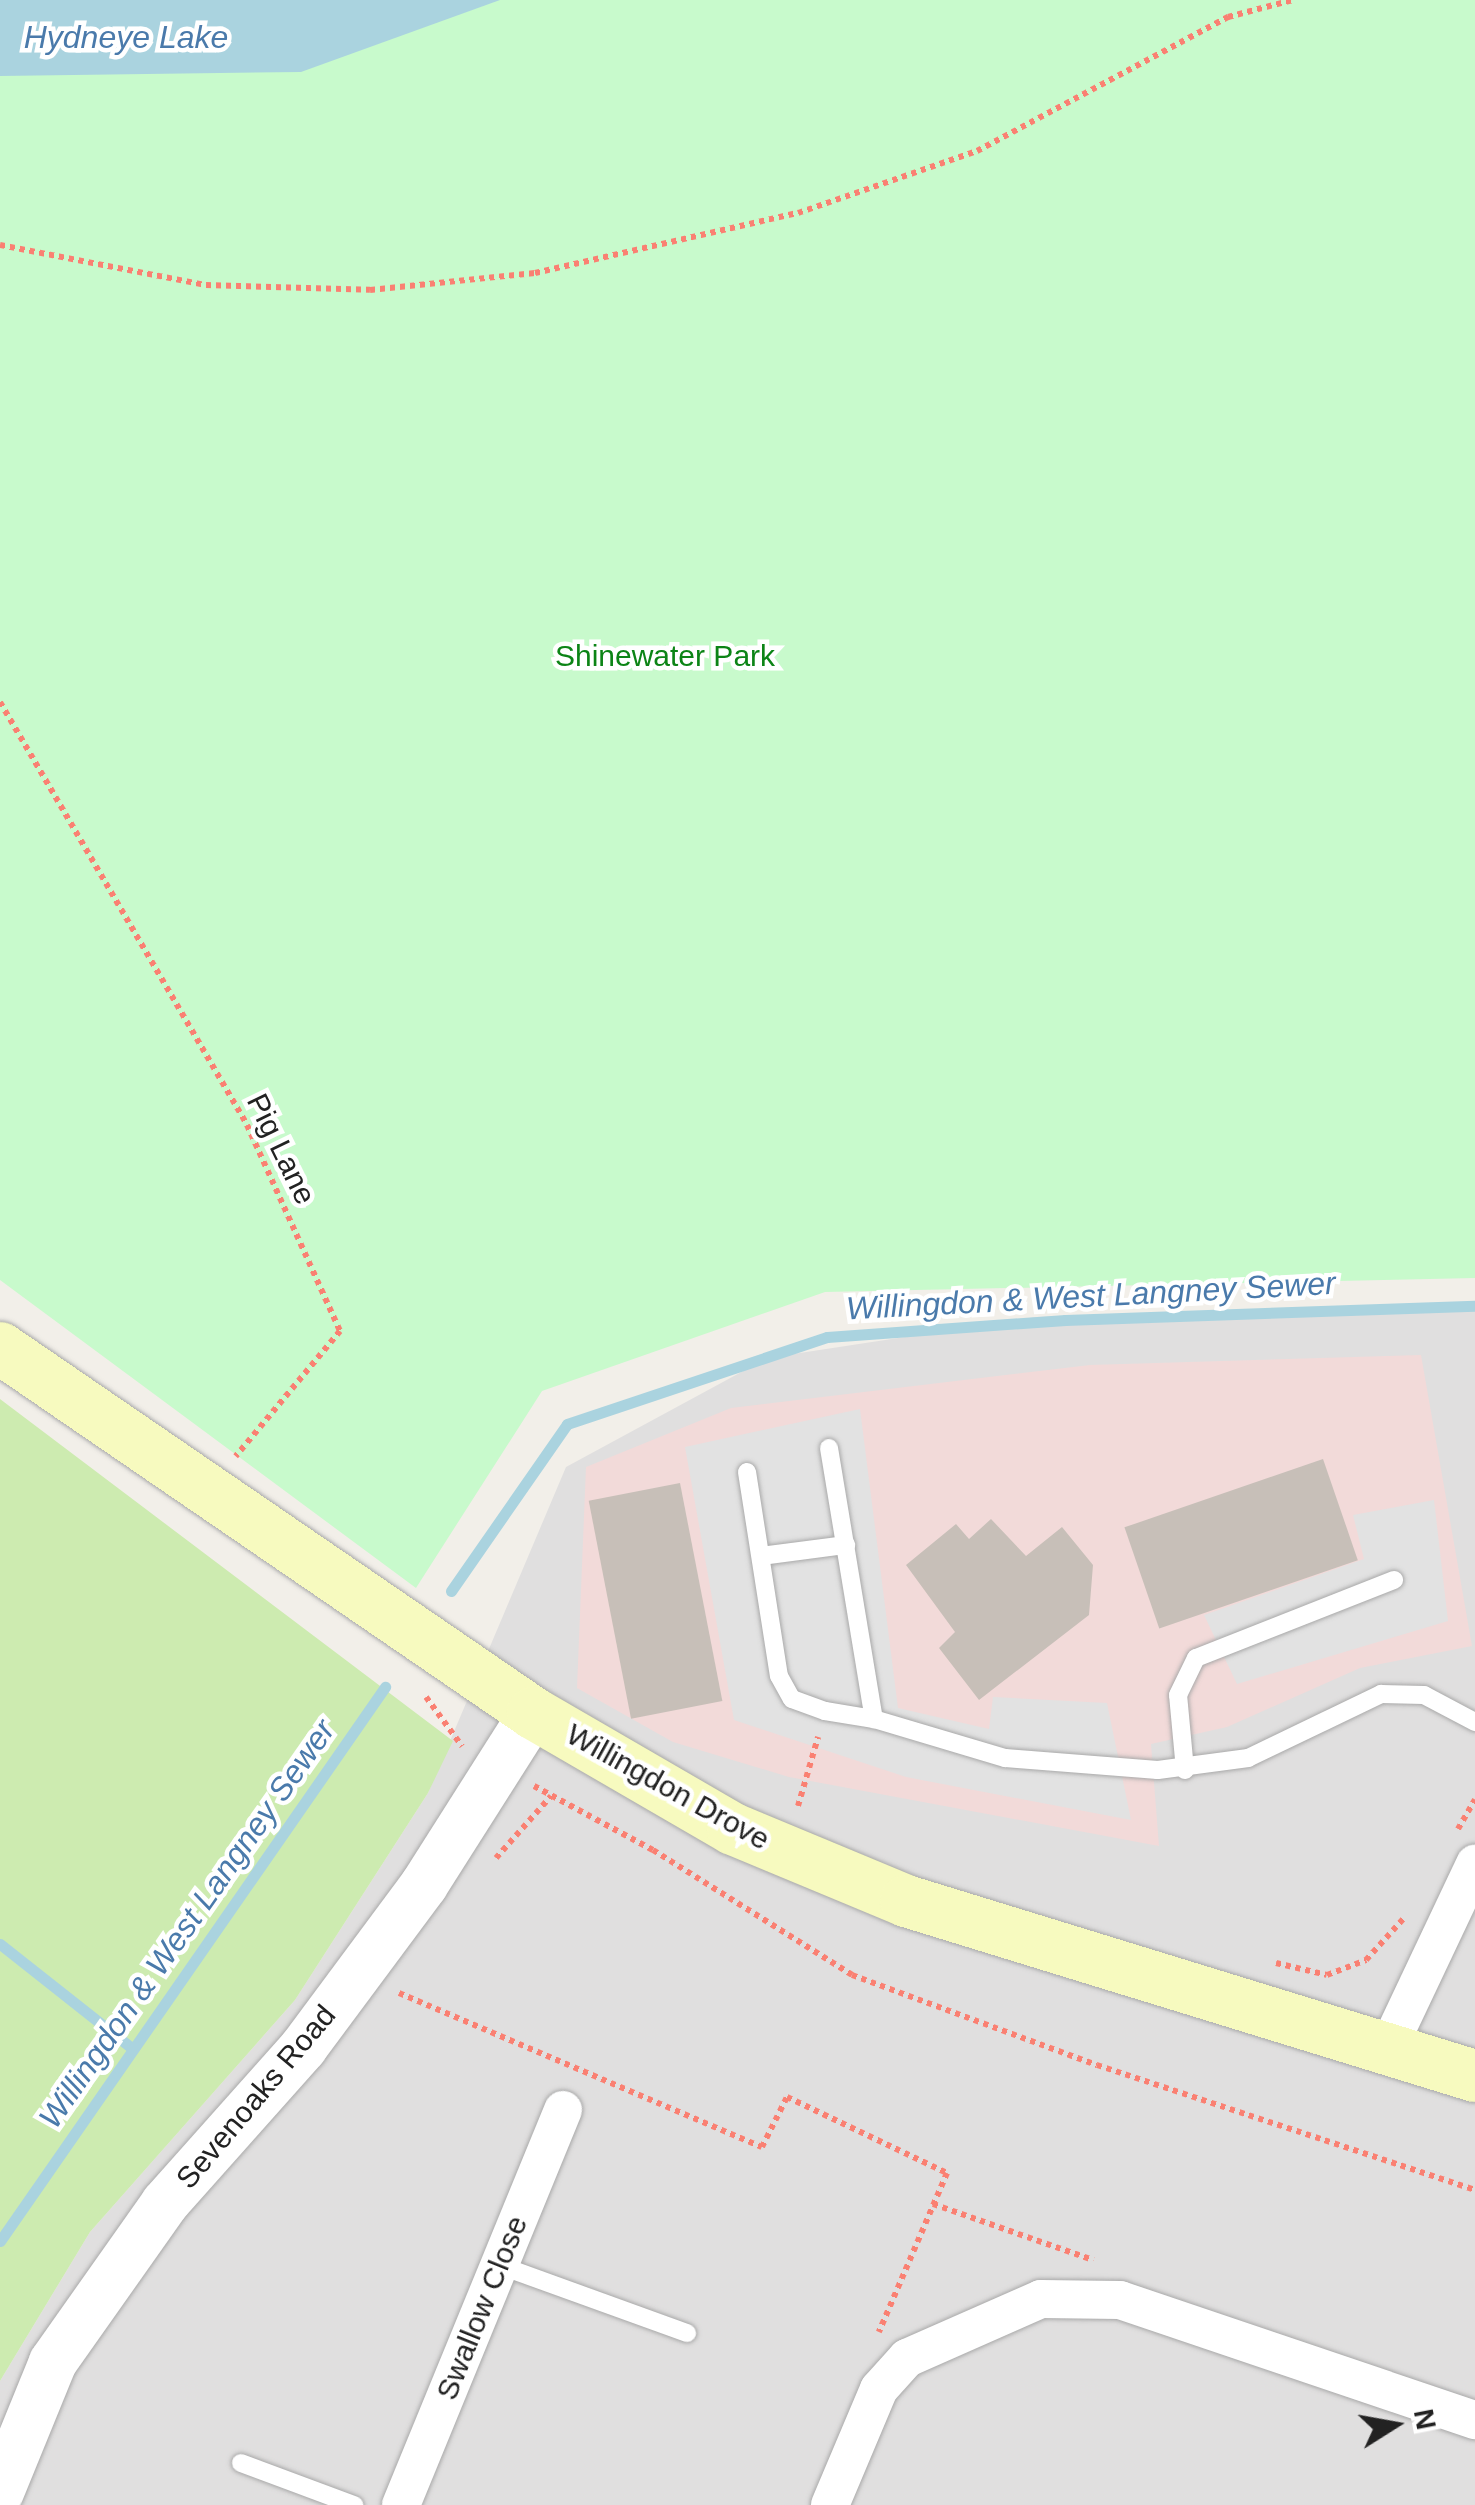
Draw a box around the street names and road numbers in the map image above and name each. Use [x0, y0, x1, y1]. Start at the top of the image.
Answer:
street label: Pig Lane [239, 1088, 323, 1210]
street label: Willingdon Drove [560, 1716, 776, 1858]
street label: Sevenoaks Road [169, 1998, 343, 2196]
street label: Swallow Close [429, 2211, 535, 2405]

